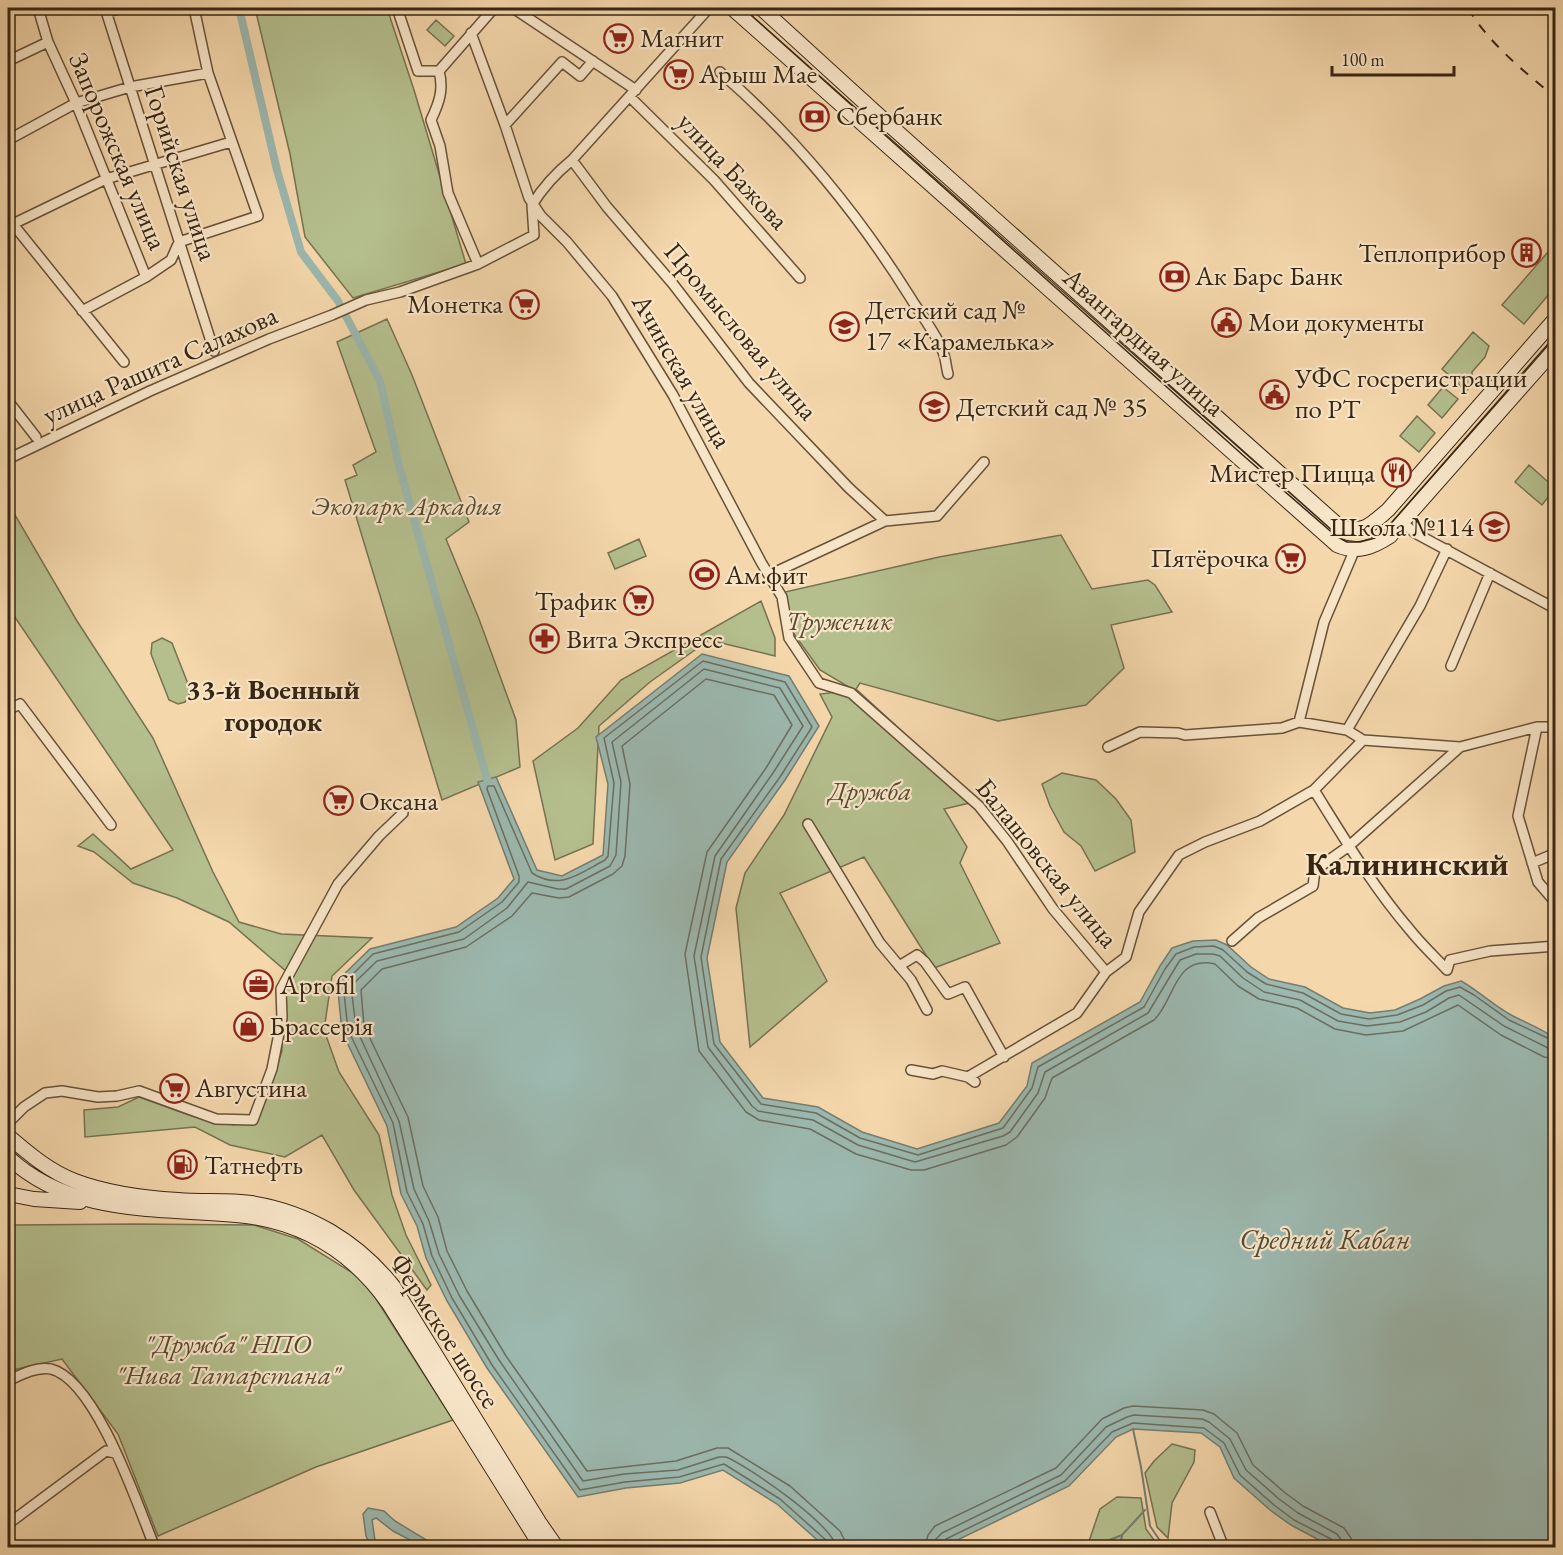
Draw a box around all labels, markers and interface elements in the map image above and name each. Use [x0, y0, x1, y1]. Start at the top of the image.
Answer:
place label: Магнит [640, 20, 724, 55]
supermarket icon: Магнит [603, 22, 635, 54]
scale bar [1332, 39, 1454, 77]
street label: Запорожская улица [61, 47, 176, 255]
text: 100 m [1341, 48, 1385, 71]
place label: Арыш Мае [698, 56, 817, 91]
supermarket icon: Арыш Мае [662, 58, 694, 90]
street label: Горийская улица [137, 81, 226, 265]
place label: Сбербанк [836, 98, 943, 133]
bank icon: Сбербанк [799, 100, 831, 132]
street label: улица Бажова [670, 104, 797, 237]
street label: Промысловая улица [657, 234, 826, 427]
place label: Теплоприбор [1358, 235, 1506, 270]
building icon: Теплоприбор [1511, 237, 1543, 269]
place label: Ак Барс Банк [1194, 258, 1343, 293]
street label: Авангардная улица [1055, 259, 1233, 424]
bank icon: Ак Барс Банк [1158, 260, 1190, 292]
place label: Монетка [407, 286, 503, 321]
street label: Ачинская улица [624, 287, 741, 454]
supermarket icon: Монетка [508, 288, 540, 320]
place label: Детский сад № 17 «Карамелька» [865, 292, 1056, 358]
street label: улица Рашита Салахова [37, 297, 283, 432]
place label: Мои документы [1248, 304, 1424, 339]
public building icon: Мои документы [1211, 306, 1243, 338]
school or university icon: Детский сад № 17 «Карамелька» [828, 310, 860, 342]
place label: УФС госрегистрации по РТ [1294, 360, 1527, 426]
public building icon: УФС госрегистрации по РТ [1258, 378, 1290, 410]
place label: Детский сад № 35 [956, 389, 1148, 424]
school or university icon: Детский сад № 35 [919, 391, 951, 423]
place label: Мистер Пицца [1209, 455, 1375, 490]
restaurant icon: Мистер Пицца [1380, 457, 1412, 489]
park label: Экопарк Аркадия [312, 488, 502, 523]
place label: Школа №114 [1330, 509, 1475, 544]
school or university icon: Школа №114 [1479, 511, 1511, 543]
place label: Пятёрочка [1150, 540, 1269, 575]
supermarket icon: Пятёрочка [1274, 542, 1306, 574]
place label: Ам.фит [724, 557, 807, 592]
sports icon: Ам.фит [688, 559, 720, 591]
place label: Трафик [534, 583, 617, 618]
supermarket icon: Трафик [622, 585, 654, 617]
park label: Труженик [786, 603, 893, 638]
place label: Вита Экспресс [566, 621, 723, 656]
pharmacy icon: Вита Экспресс [529, 623, 561, 655]
district label: 33-й Военный городок [186, 671, 360, 739]
street label: Балашовская улица [968, 771, 1127, 955]
park label: Дружба [827, 773, 911, 808]
place label: Оксана [359, 783, 438, 818]
supermarket icon: Оксана [322, 785, 354, 817]
district label: Калининский [1305, 842, 1509, 885]
place label: Aprofil [279, 967, 356, 1002]
office icon: Aprofil [243, 969, 275, 1001]
place label: Брассерiя [269, 1008, 373, 1043]
shop icon: Брассерiя [232, 1010, 264, 1042]
place label: Августина [194, 1070, 307, 1105]
supermarket icon: Августина [158, 1072, 190, 1104]
place label: Татнефть [204, 1147, 303, 1182]
fuel station icon: Татнефть [167, 1149, 199, 1181]
water label: Средний Кабан [1239, 1221, 1411, 1257]
street label: Фермское шоссе [382, 1247, 508, 1415]
park label: "Дружба" НПО "Нива Татарстана" [116, 1326, 343, 1392]

